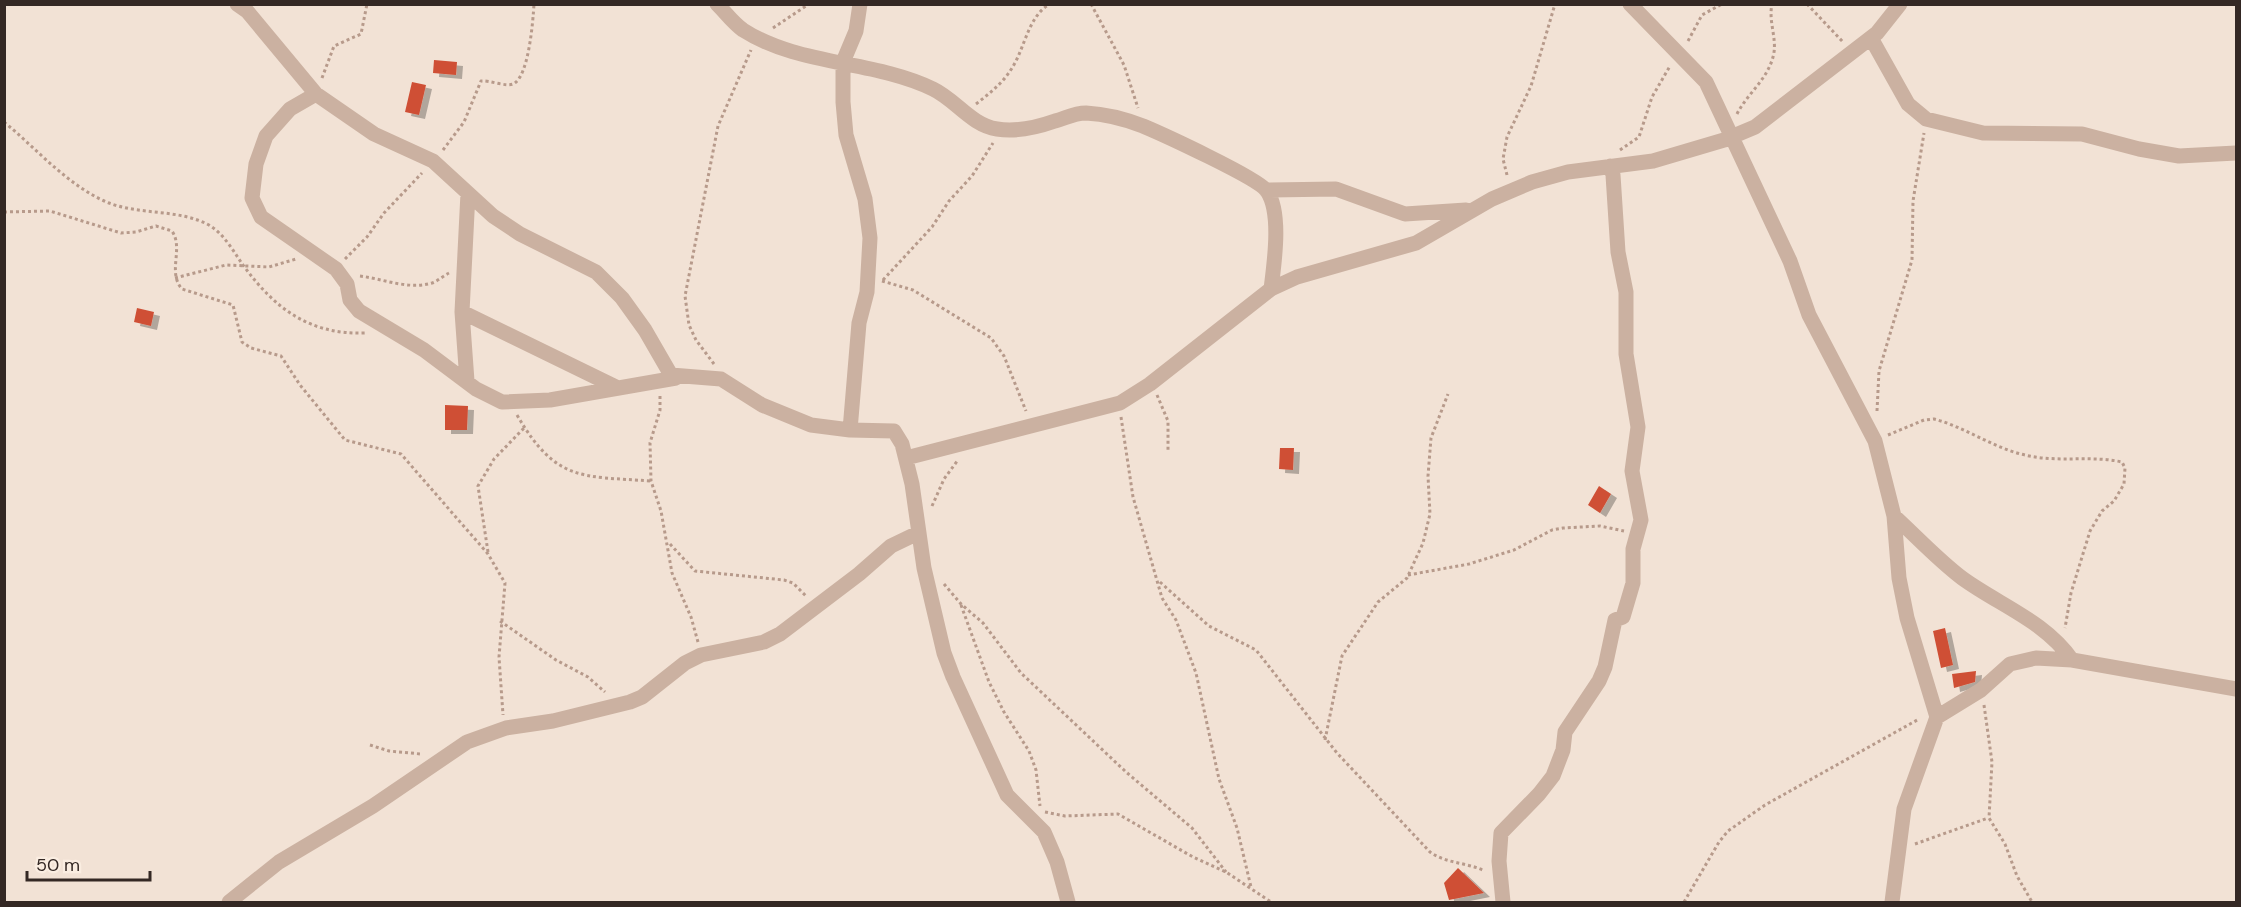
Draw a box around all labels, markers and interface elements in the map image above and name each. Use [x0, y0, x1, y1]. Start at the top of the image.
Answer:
scale bar [27, 844, 150, 882]
text: 50 m [36, 853, 80, 877]

